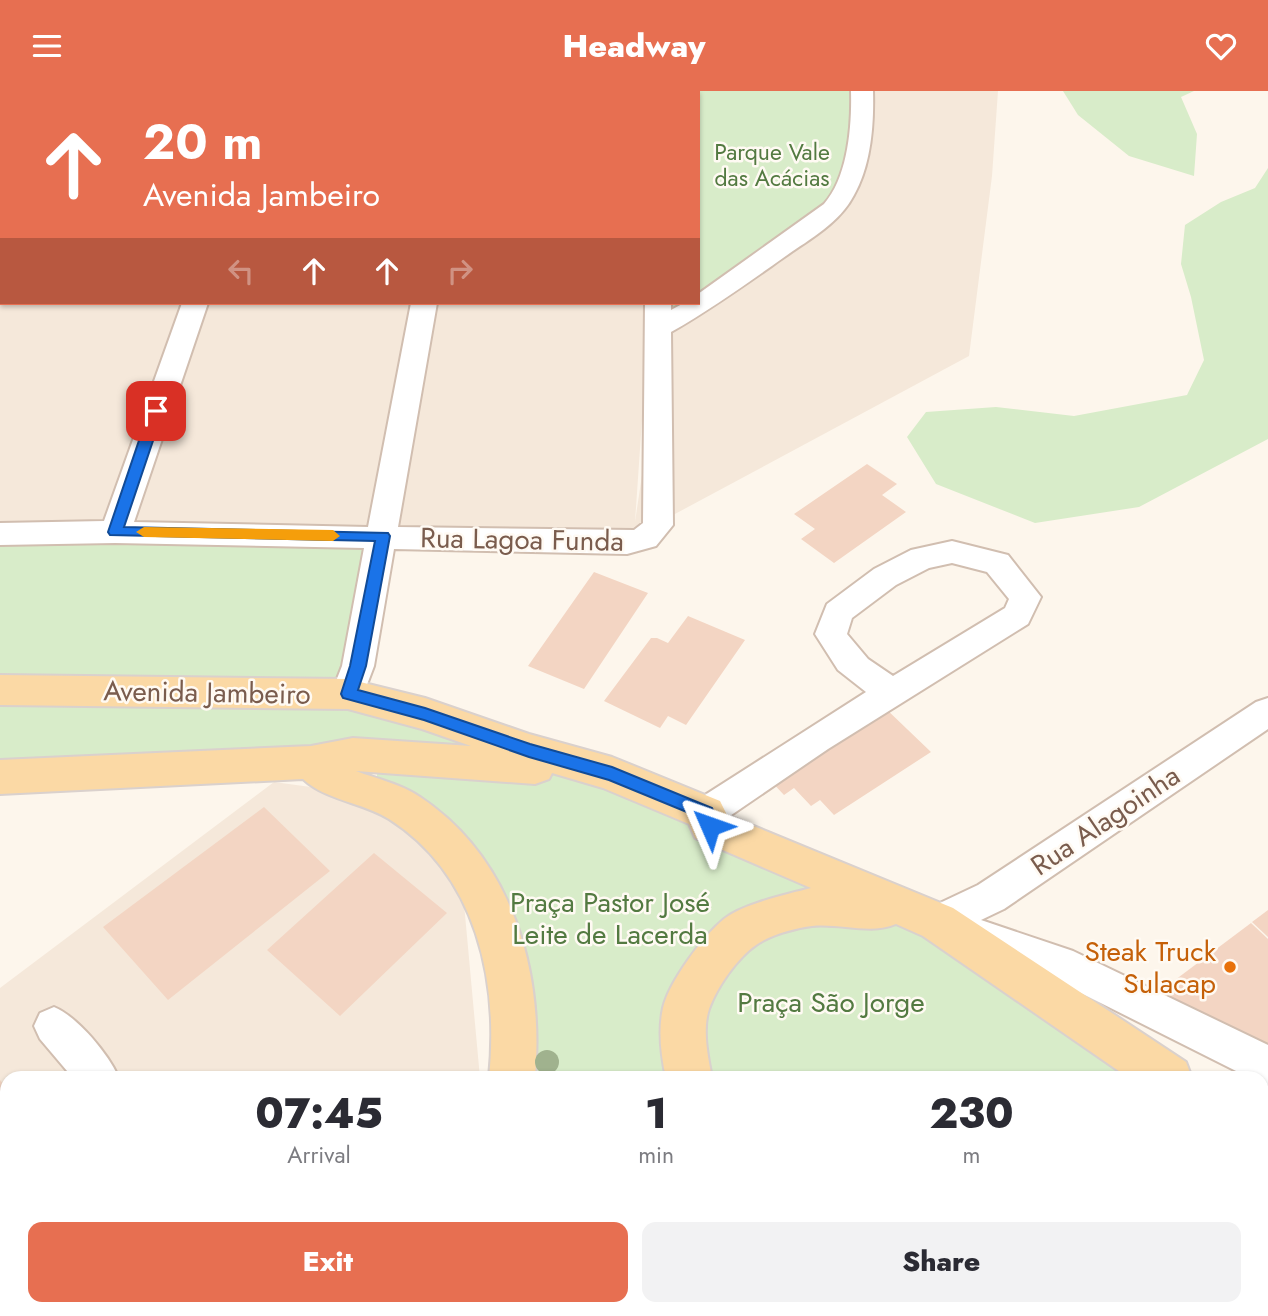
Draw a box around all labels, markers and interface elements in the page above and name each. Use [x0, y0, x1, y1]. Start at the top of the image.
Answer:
text: Headway [563, 23, 705, 69]
icon: menu [28, 27, 66, 65]
icon: heart [1202, 27, 1240, 65]
text: 20 m [143, 107, 262, 177]
icon: ahead [28, 119, 119, 210]
park label: Parque Vale das Acácias [714, 135, 830, 195]
text: Avenida Jambeiro [143, 172, 380, 218]
icon: left [222, 252, 260, 290]
icon: ahead [295, 252, 333, 290]
icon: ahead [368, 252, 406, 290]
icon: right [441, 252, 479, 290]
pin [126, 381, 186, 441]
icon: arrive [137, 392, 175, 430]
street label: Rua Lagoa Funda [420, 517, 624, 562]
street label: Avenida Jambeiro [103, 670, 311, 715]
street label: Rua Alagoinha [1022, 755, 1188, 886]
position arrow [673, 789, 747, 863]
park label: Praça Pastor José Leite de Lacerda [510, 882, 710, 955]
place label: Steak Truck Sulacap [1085, 931, 1217, 1004]
marker: Steak Truck Sulacap [1222, 959, 1238, 975]
park label: Praça São Jorge [737, 982, 925, 1023]
text: 07:45 [255, 1083, 383, 1144]
text: 1 [645, 1083, 667, 1144]
text: 230 [929, 1083, 1014, 1144]
text: Arrival [287, 1138, 351, 1172]
text: min [638, 1138, 674, 1172]
text: m [963, 1138, 981, 1172]
button: Exit [28, 1222, 628, 1302]
button: Share [642, 1222, 1241, 1302]

